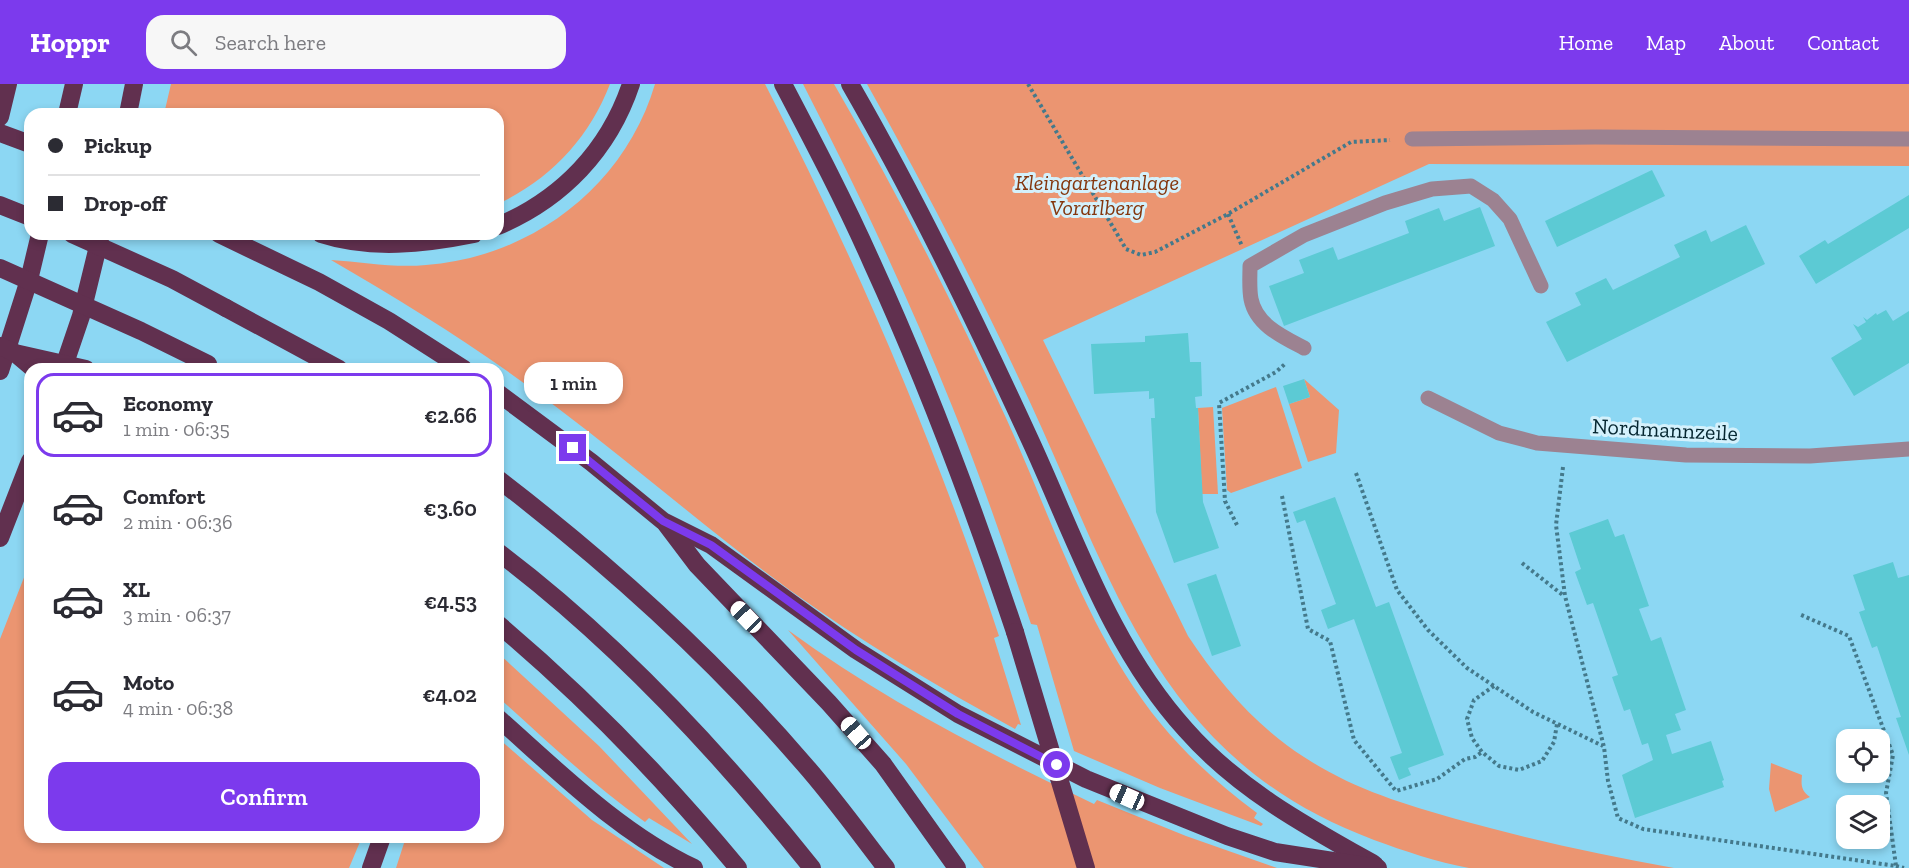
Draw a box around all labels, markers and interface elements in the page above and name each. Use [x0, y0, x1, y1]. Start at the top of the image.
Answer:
search box [146, 15, 566, 69]
text: Hoppr [30, 26, 110, 59]
icon: search [167, 26, 200, 59]
text: Search here [215, 29, 326, 56]
text: Home [1559, 30, 1613, 55]
text: Map [1646, 30, 1686, 55]
text: About [1719, 30, 1774, 55]
text: Contact [1807, 30, 1879, 55]
text: Pickup [84, 132, 152, 159]
park label: Kleingartenanlage Vorarlberg [1015, 169, 1179, 221]
text: Drop-off [84, 190, 166, 217]
callout: 1 min [524, 361, 622, 403]
text: 1 min [550, 371, 597, 395]
icon: car [51, 388, 105, 442]
text: Economy [123, 390, 213, 417]
text: €2.66 [424, 402, 477, 429]
street label: Nordmannzeile [1591, 412, 1739, 447]
text: 1 min · 06:35 [123, 417, 230, 441]
route end [559, 434, 586, 461]
icon: car [51, 481, 105, 535]
text: Comfort [123, 483, 205, 510]
text: €3.60 [424, 495, 477, 522]
text: 2 min · 06:36 [123, 510, 233, 534]
icon: car [51, 574, 105, 628]
text: XL [123, 576, 150, 603]
text: €4.53 [424, 588, 477, 615]
car [727, 598, 765, 636]
text: 3 min · 06:37 [123, 603, 231, 627]
icon: car [51, 667, 105, 721]
text: Moto [123, 669, 174, 696]
text: €4.02 [422, 681, 477, 708]
text: 4 min · 06:38 [123, 696, 233, 720]
car [837, 714, 875, 752]
map controls [1836, 729, 1890, 849]
button: locate [1836, 729, 1890, 783]
route start [1043, 751, 1070, 778]
button: Confirm [48, 762, 480, 831]
car [1107, 781, 1147, 813]
button: layers [1836, 795, 1890, 849]

